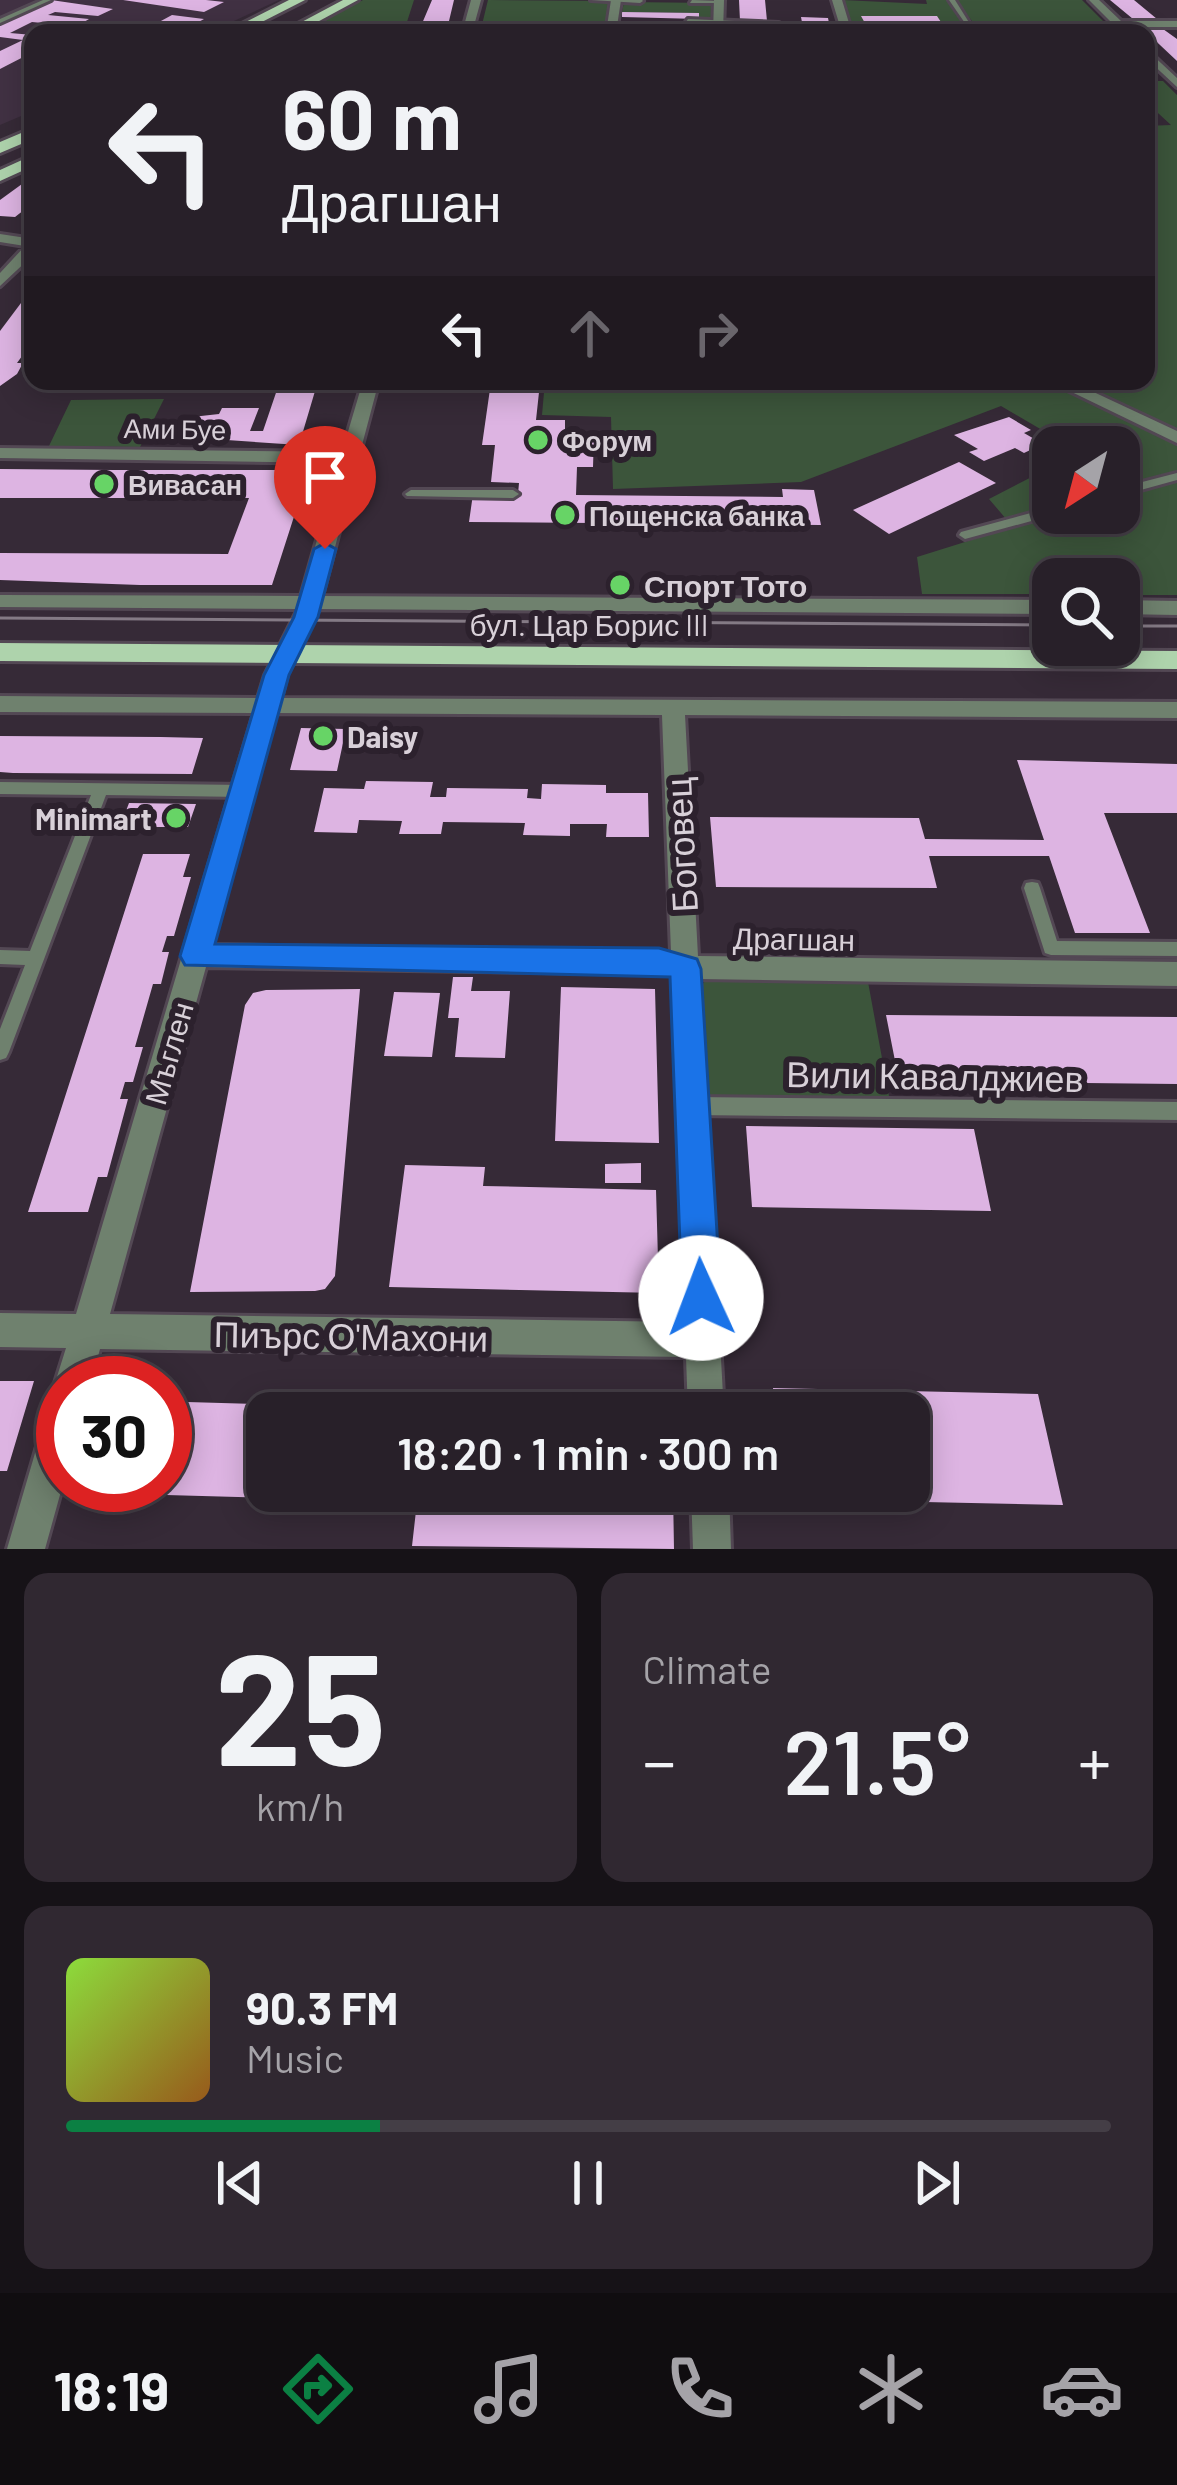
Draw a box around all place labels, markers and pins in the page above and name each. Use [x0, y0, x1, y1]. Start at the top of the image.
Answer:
place label: Форум [562, 424, 652, 457]
pin [274, 426, 376, 549]
marker: Форум [525, 427, 551, 453]
place label: Вивасан [128, 468, 242, 500]
marker: Вивасан [91, 471, 117, 497]
place label: Пощенска банка [589, 499, 805, 532]
marker: Пощенска банка [552, 502, 578, 528]
place label: Спорт Тото [644, 567, 807, 603]
marker: Спорт Тото [607, 572, 633, 598]
place label: Daisy [347, 718, 418, 754]
marker: Daisy [310, 723, 336, 749]
place label: Minimart [35, 800, 152, 836]
marker: Minimart [163, 805, 189, 831]

